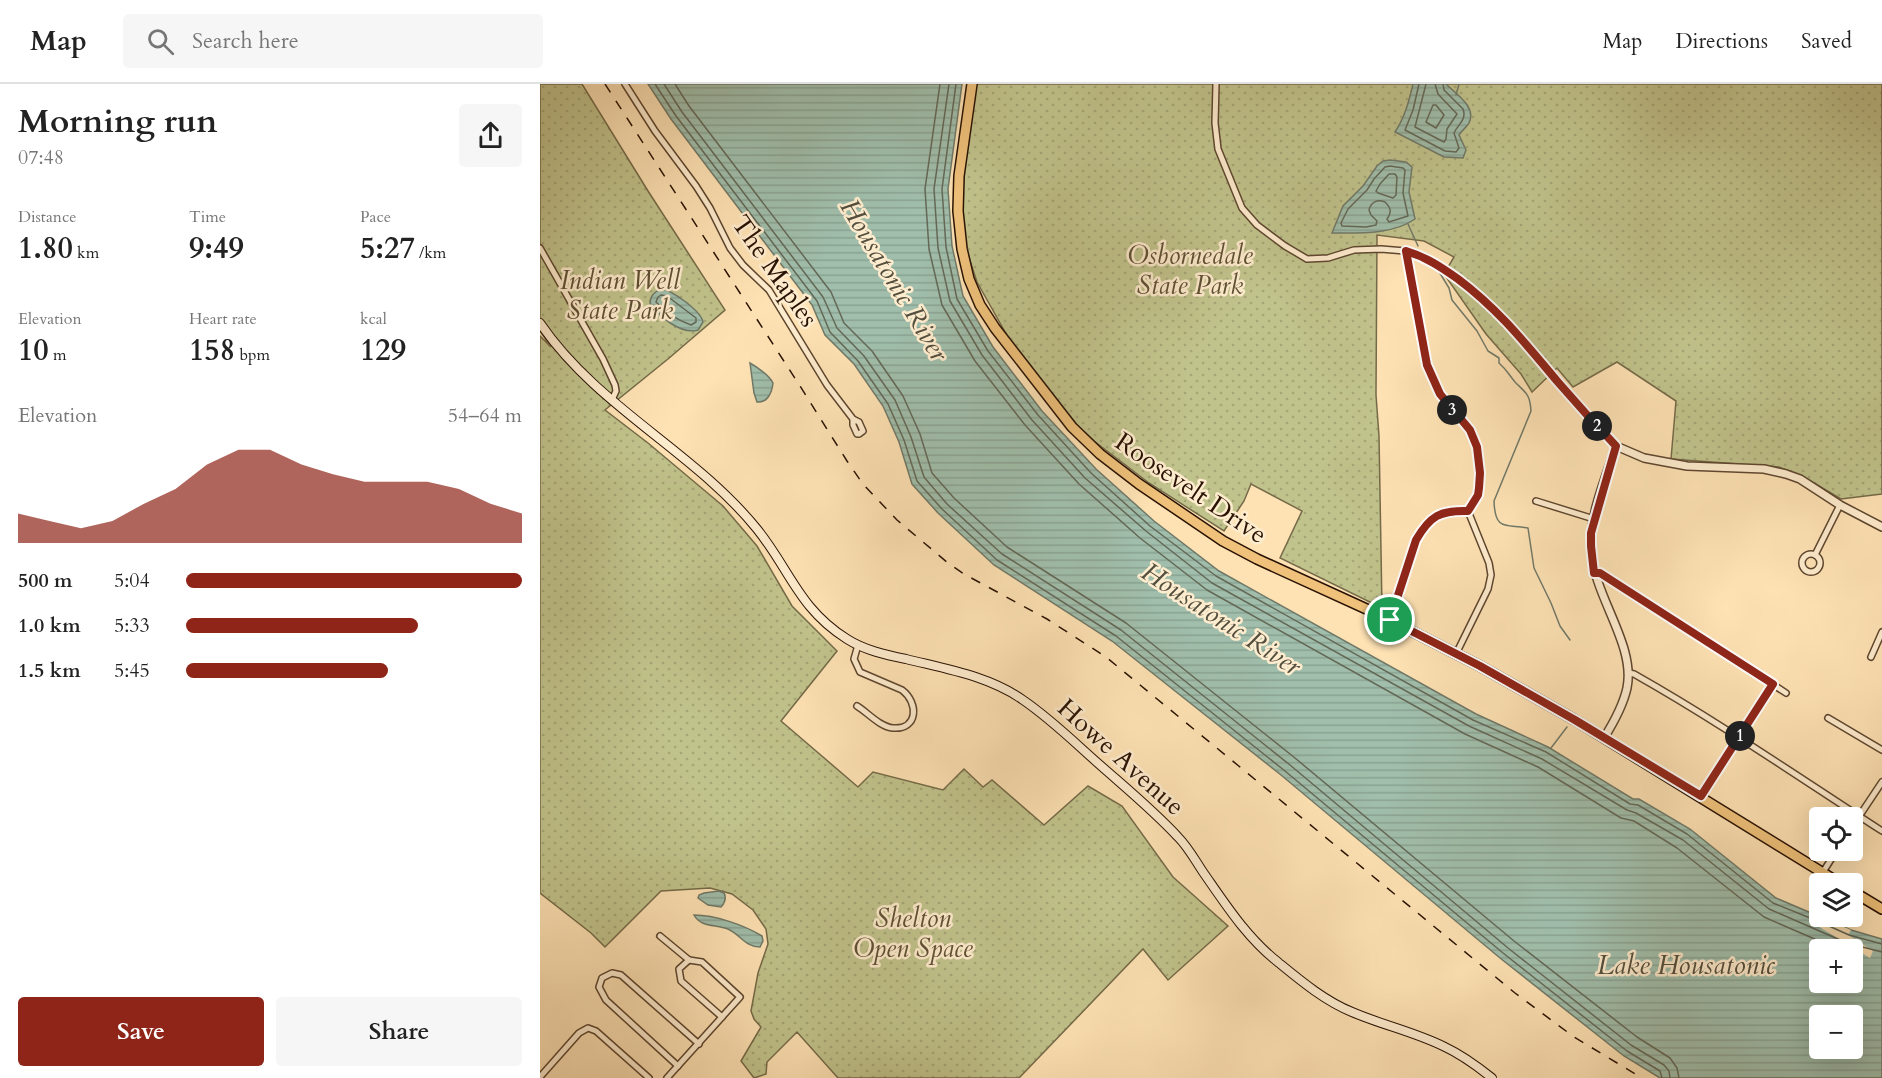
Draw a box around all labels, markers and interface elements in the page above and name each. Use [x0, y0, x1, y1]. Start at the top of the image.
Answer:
search box [123, 14, 543, 68]
text: Map [30, 22, 87, 60]
icon: search [144, 25, 177, 58]
text: Search here [192, 26, 299, 56]
text: Map [1602, 27, 1642, 56]
text: Directions [1675, 27, 1768, 56]
text: Saved [1801, 27, 1852, 56]
text: Morning run [18, 99, 218, 144]
button: share [459, 104, 522, 167]
text: 07:48 [18, 144, 64, 171]
water label: Housatonic River [831, 192, 958, 369]
text: Distance [18, 206, 76, 228]
text: Time [189, 206, 226, 228]
text: Pace [360, 206, 391, 228]
street label: The Maples [724, 208, 826, 334]
text: 1.80 [18, 228, 73, 269]
text: 9:49 [189, 228, 244, 269]
text: 5:27 [360, 228, 415, 269]
park label: Osbornedale State Park [1127, 238, 1254, 303]
text: km [73, 242, 99, 264]
text: /km [415, 242, 446, 264]
park label: Indian Well State Park [560, 263, 681, 328]
text: Elevation [18, 308, 82, 330]
text: Heart rate [189, 308, 257, 330]
text: kcal [360, 308, 387, 330]
text: 10 [18, 330, 49, 371]
text: 158 [189, 330, 235, 371]
text: 129 [360, 330, 406, 371]
text: m [49, 344, 67, 366]
text: bpm [235, 344, 270, 366]
pin: 3 [1437, 395, 1467, 425]
text: 3 [1448, 399, 1456, 421]
text: Elevation [18, 402, 97, 429]
text: 54–64 m [448, 402, 522, 429]
pin: 2 [1582, 411, 1612, 441]
text: 2 [1593, 415, 1601, 437]
street label: Roosevelt Drive [1108, 424, 1274, 552]
water label: Housatonic River [1134, 553, 1309, 685]
text: 500 m [18, 567, 73, 594]
text: 5:04 [114, 567, 150, 594]
pin [1364, 594, 1415, 645]
icon: arrive [1373, 603, 1406, 636]
text: 1.0 km [18, 612, 81, 639]
text: 5:33 [114, 612, 150, 639]
text: 1.5 km [18, 657, 81, 684]
text: 5:45 [114, 657, 150, 684]
street label: Howe Avenue [1050, 691, 1192, 823]
pin: 1 [1725, 721, 1755, 751]
text: 1 [1736, 725, 1744, 747]
map controls [1809, 807, 1863, 1059]
button: locate [1809, 807, 1863, 861]
button: layers [1809, 873, 1863, 927]
park label: Shelton Open Space [853, 901, 974, 966]
button: + [1809, 939, 1863, 993]
water label: Lake Housatonic [1597, 947, 1775, 984]
button: Save [18, 997, 264, 1066]
button: Share [276, 997, 522, 1066]
button: − [1809, 1005, 1863, 1059]

